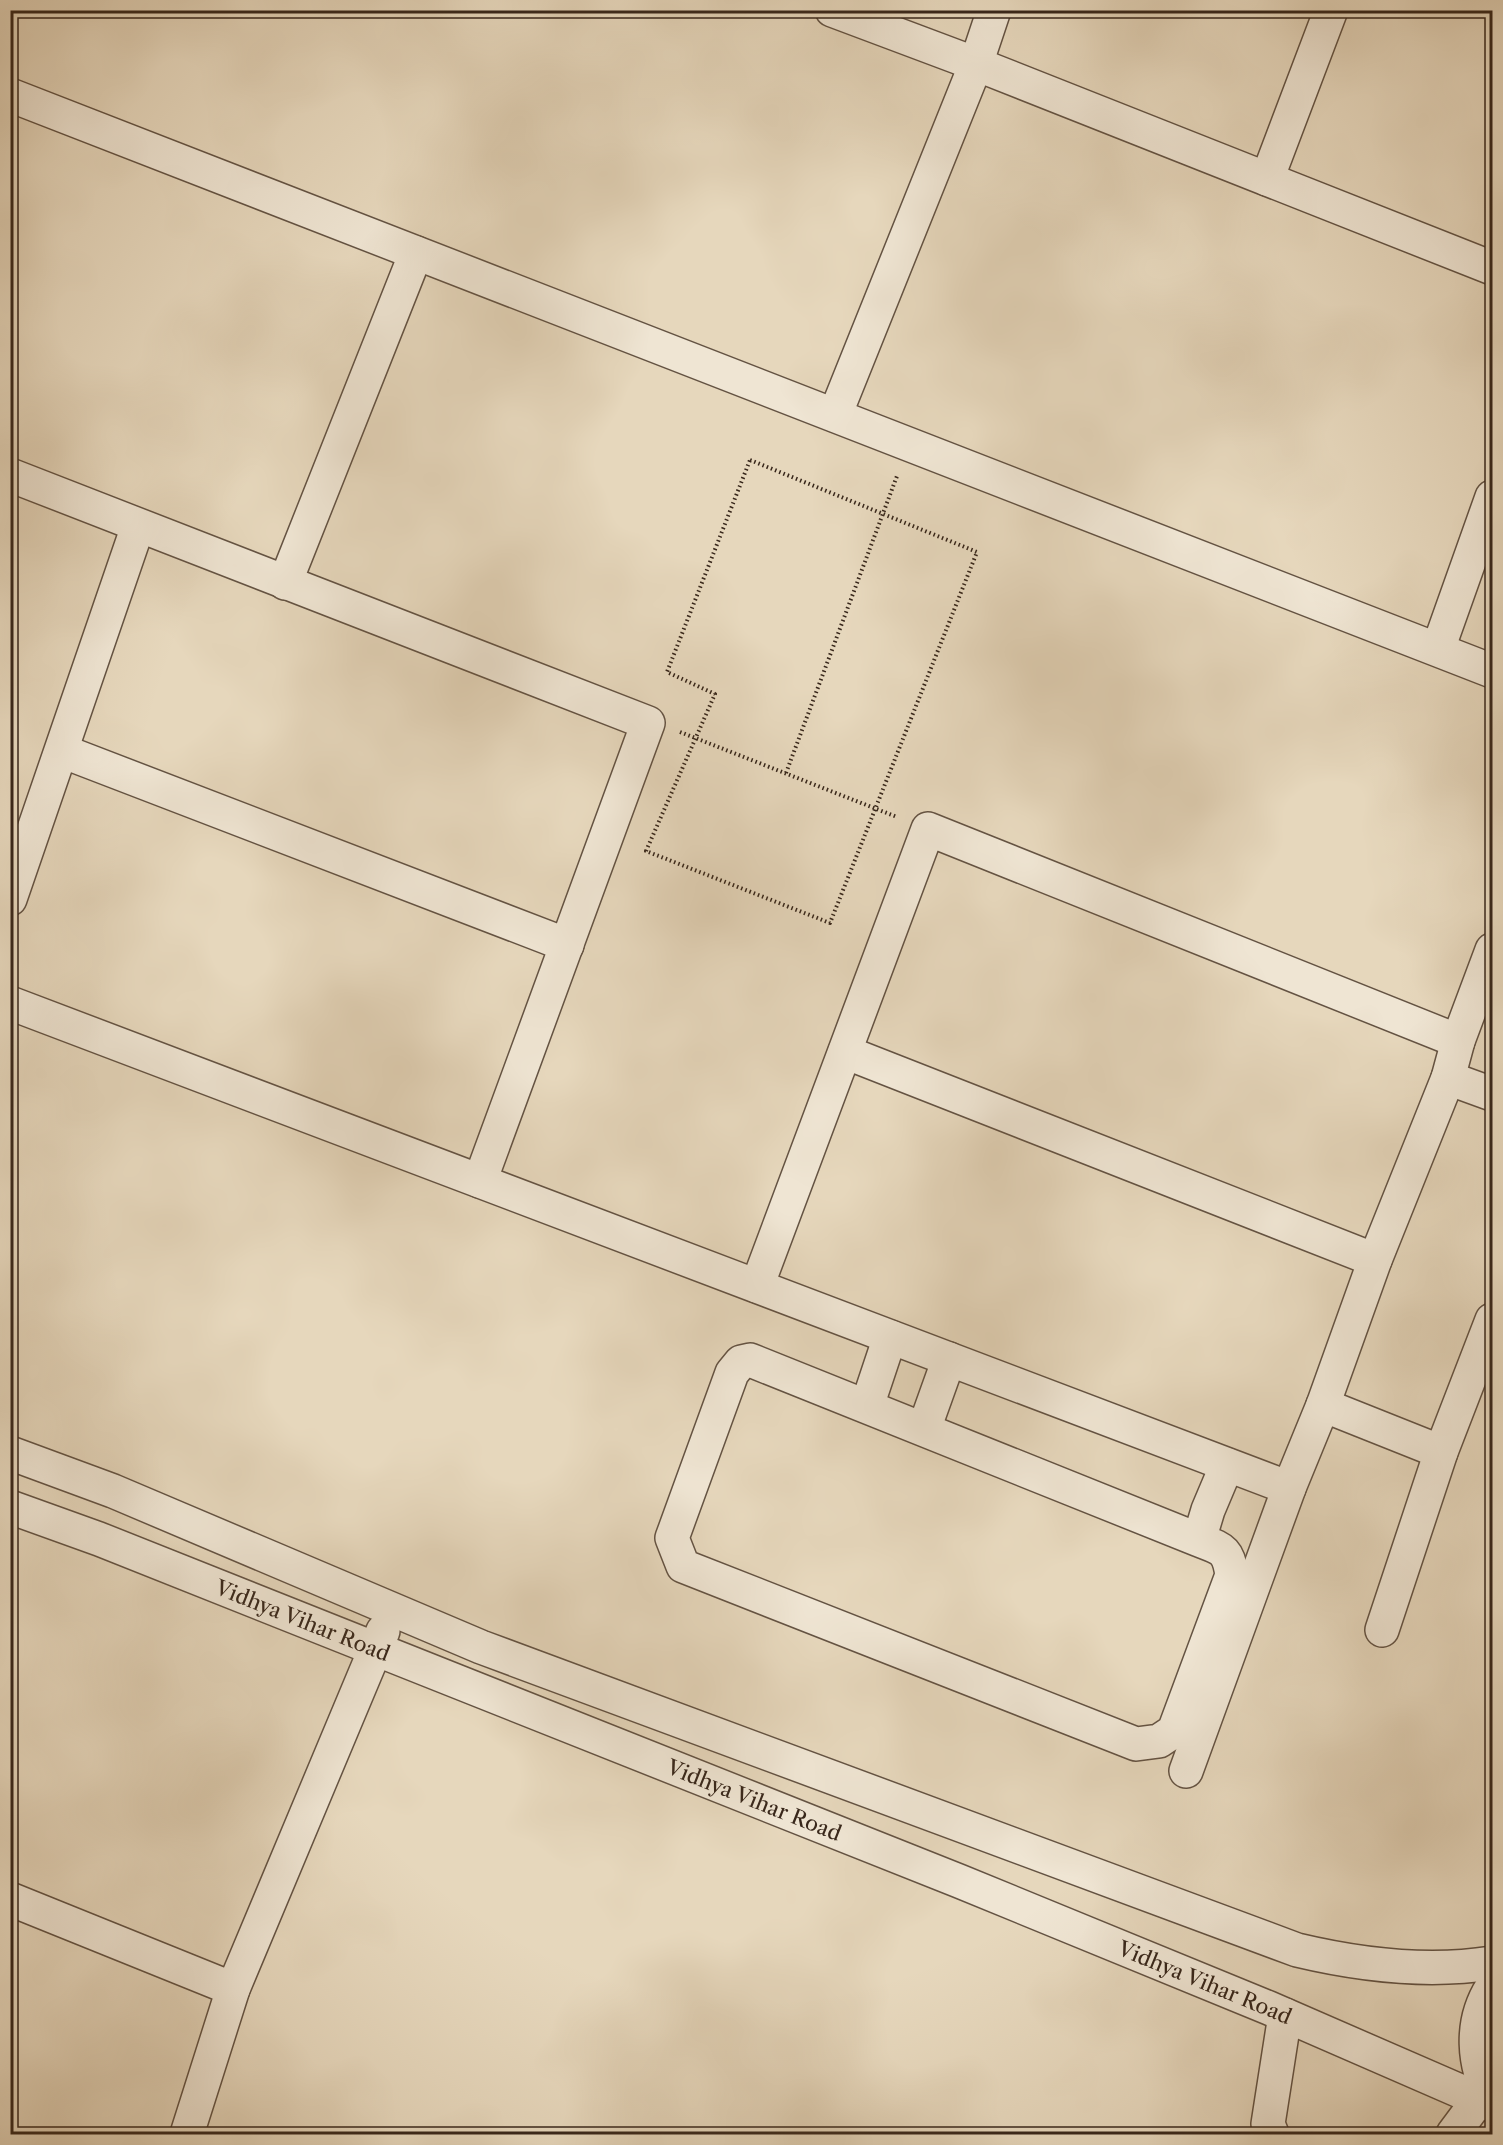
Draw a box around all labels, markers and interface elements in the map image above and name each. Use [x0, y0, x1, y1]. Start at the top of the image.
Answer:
street label: Vidhya Vihar Road [211, 1574, 394, 1666]
street label: Vidhya Vihar Road [663, 1753, 846, 1846]
street label: Vidhya Vihar Road [1114, 1935, 1296, 2029]

